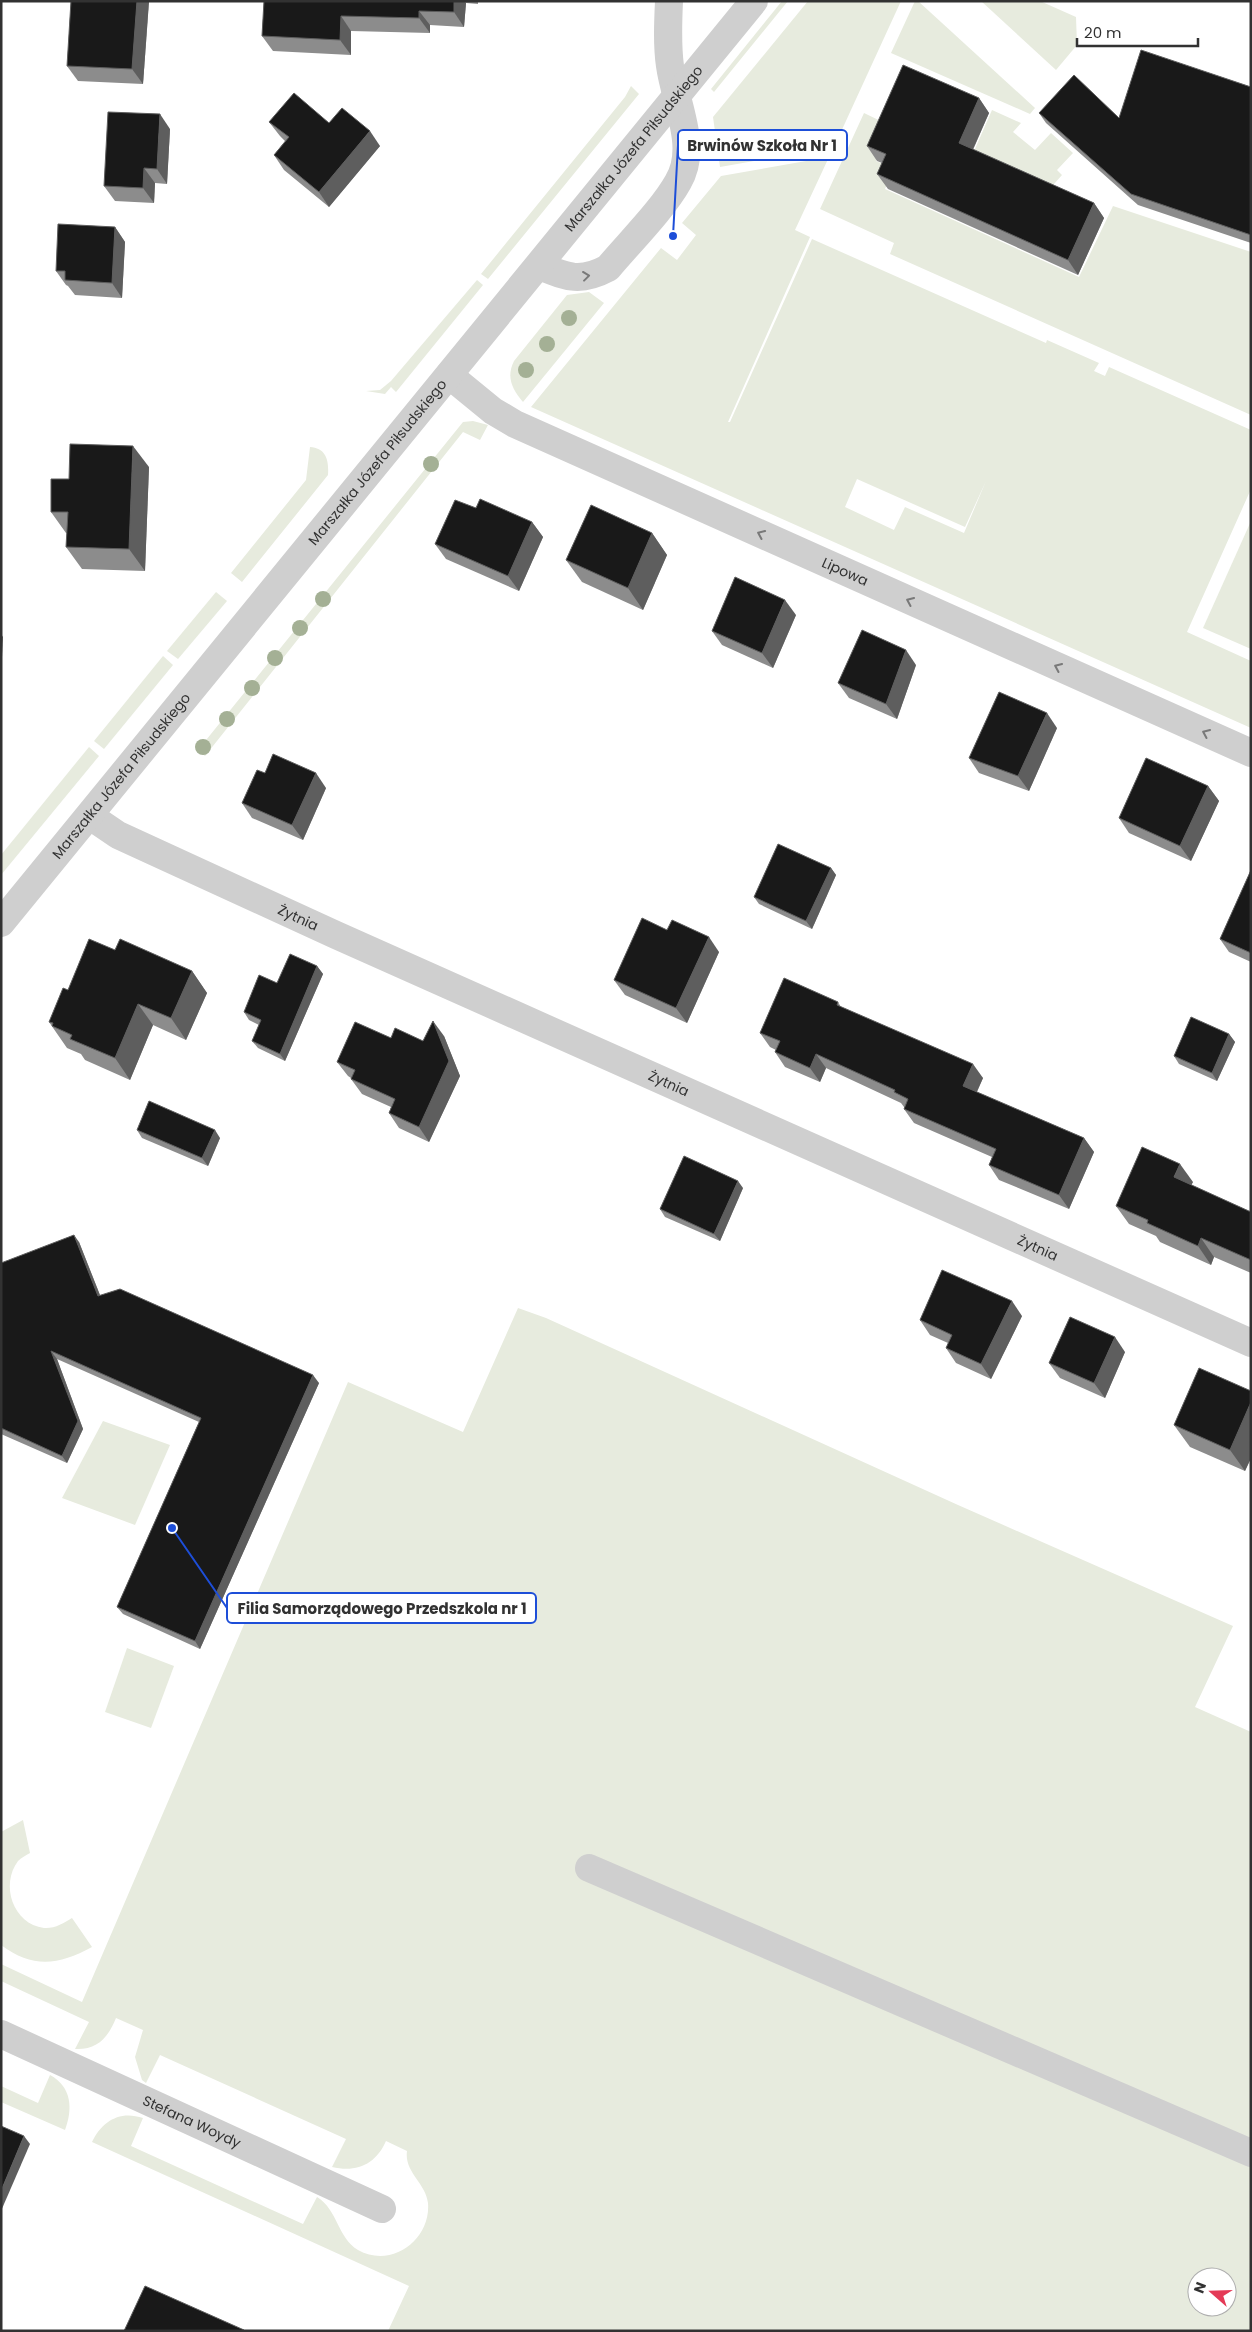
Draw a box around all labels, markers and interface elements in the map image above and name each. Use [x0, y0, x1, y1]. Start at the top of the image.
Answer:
scale bar [1077, 15, 1198, 47]
text: 20 m [1084, 22, 1122, 43]
street label: Marszałka Józefa Piłsudskiego [560, 61, 707, 236]
callout: Brwinów Szkoła Nr 1 [678, 130, 847, 160]
text: Brwinów Szkoła Nr 1 [687, 135, 837, 156]
one-way arrow [582, 271, 590, 282]
street label: Marszałka Józefa Piłsudskiego [303, 375, 451, 549]
one-way arrow [757, 530, 766, 541]
street label: Lipowa [819, 552, 872, 591]
one-way arrow [906, 596, 915, 607]
one-way arrow [1054, 662, 1063, 673]
street label: Marszałka Józefa Piłsudskiego [47, 689, 195, 863]
one-way arrow [1202, 729, 1211, 740]
street label: Żytnia [275, 900, 322, 936]
street label: Żytnia [645, 1066, 692, 1101]
street label: Żytnia [1014, 1230, 1061, 1266]
callout: Filia Samorządowego Przedszkola nr 1 [227, 1593, 536, 1623]
text: Filia Samorządowego Przedszkola nr 1 [237, 1598, 527, 1619]
street label: Stefana Woydy [139, 2090, 244, 2153]
north arrow [1187, 2267, 1237, 2317]
text: N [1189, 2279, 1211, 2296]

